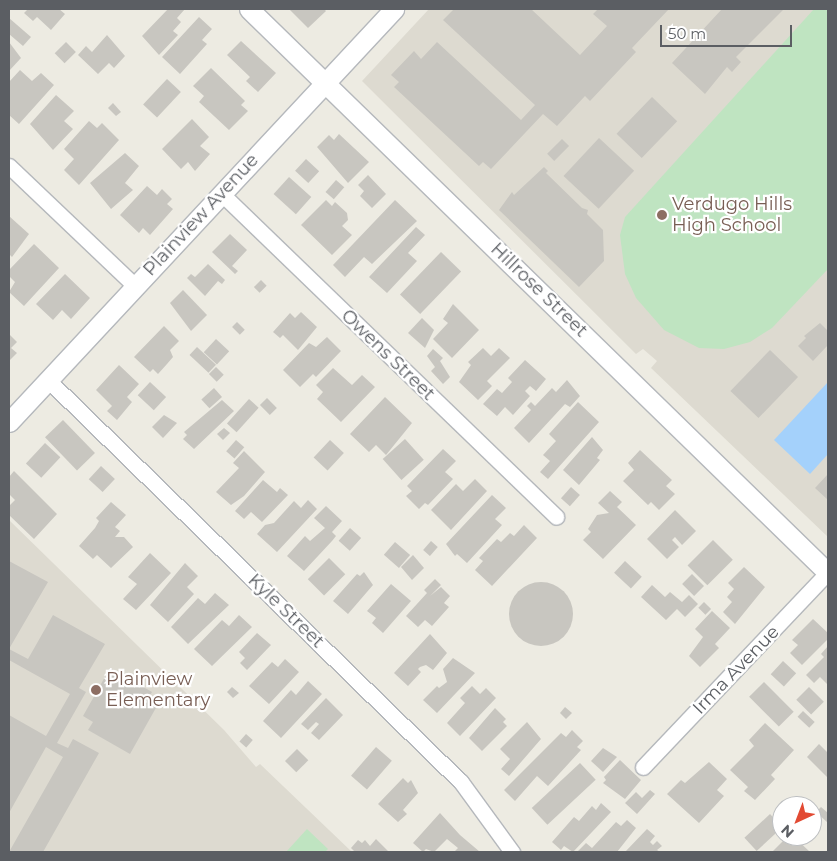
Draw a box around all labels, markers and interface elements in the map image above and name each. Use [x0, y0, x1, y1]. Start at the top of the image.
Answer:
scale bar [662, 15, 794, 47]
text: 50 m [668, 24, 706, 43]
street label: Plainview Avenue [139, 150, 263, 280]
place label: Verdugo Hills High School [672, 194, 792, 236]
marker: Verdugo Hills High School [656, 209, 668, 221]
street label: Hillrose Street [486, 238, 592, 342]
street label: Owens Street [337, 305, 439, 405]
street label: Kyle Street [243, 569, 329, 653]
street label: Irma Avenue [688, 621, 784, 719]
place label: Plainview Elementary [106, 669, 210, 712]
marker: Plainview Elementary [90, 684, 102, 696]
north arrow [772, 796, 822, 846]
text: N [777, 821, 798, 842]

